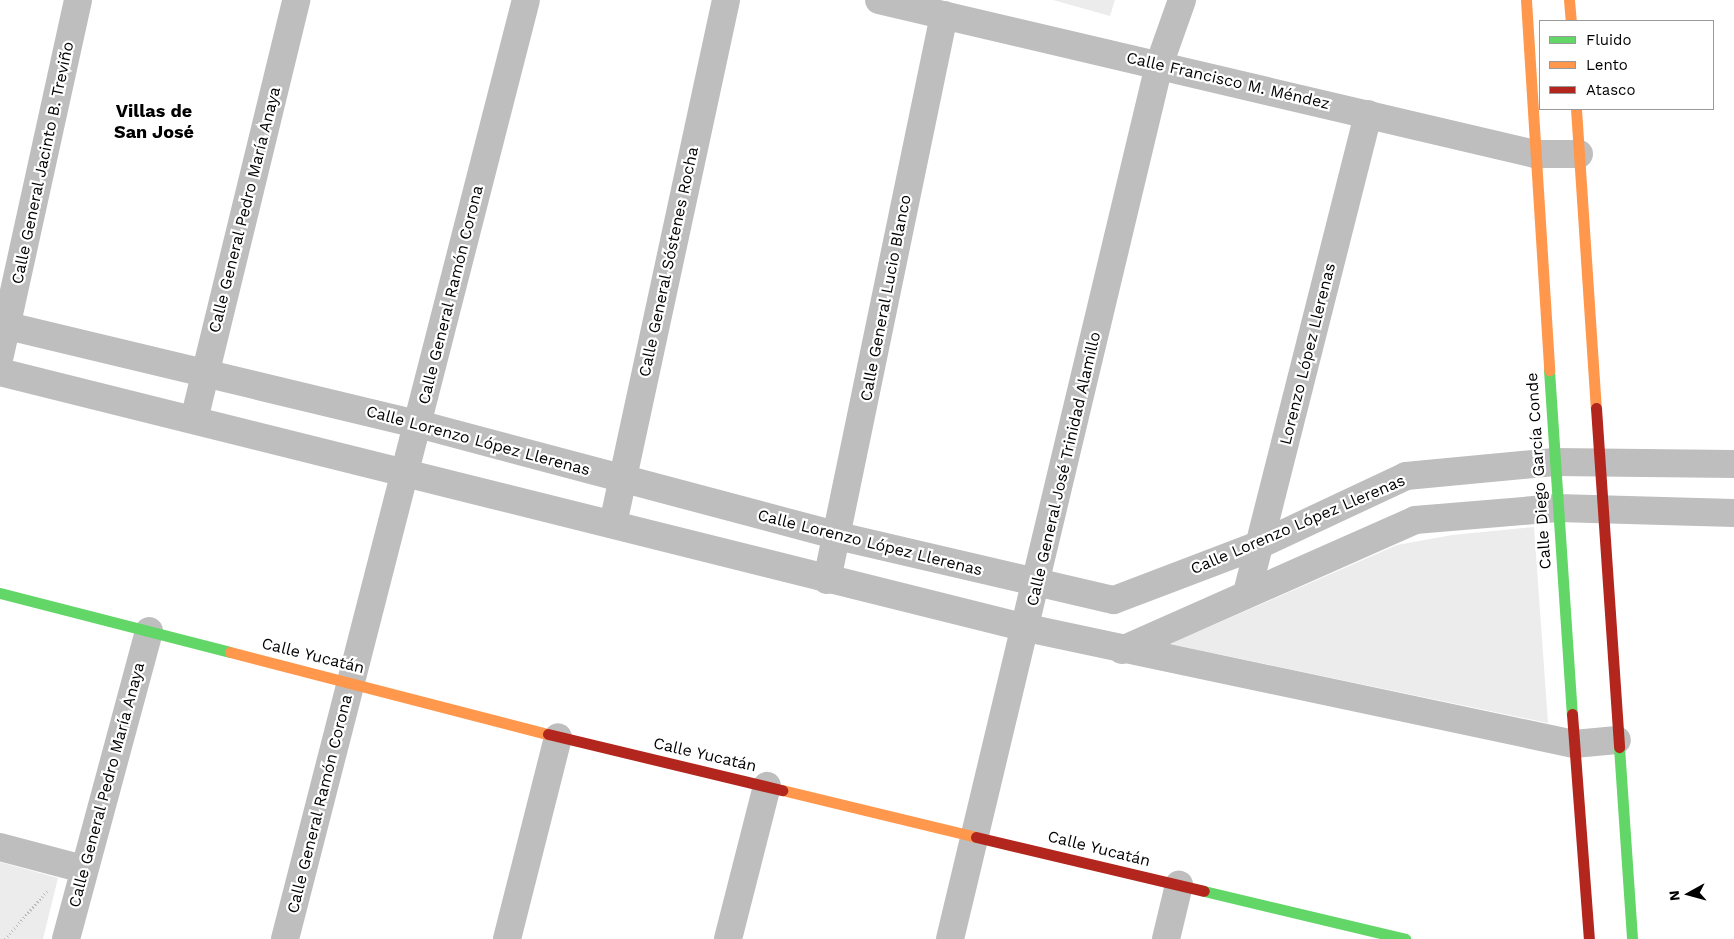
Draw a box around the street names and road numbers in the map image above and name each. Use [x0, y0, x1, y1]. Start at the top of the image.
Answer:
street label: Calle General Jacinto B. Treviño [8, 39, 78, 287]
street label: Calle Francisco M. Méndez [1124, 48, 1332, 114]
street label: Calle General Pedro María Anaya [205, 84, 285, 336]
street label: Calle General Sóstenes Rocha [635, 145, 703, 379]
street label: Calle General Ramón Corona [414, 183, 488, 407]
street label: Calle General Lucio Blanco [856, 193, 916, 403]
street label: Lorenzo López Llerenas [1276, 261, 1340, 447]
street label: Calle General José Trinidad Alamillo [1023, 329, 1105, 609]
street label: Calle Diego García Conde [1523, 372, 1555, 570]
street label: Calle Lorenzo López Llerenas [364, 402, 592, 480]
street label: Calle Lorenzo López Llerenas [1188, 471, 1408, 579]
street label: Calle Lorenzo López Llerenas [756, 506, 984, 580]
street label: Calle Yucatán [259, 634, 367, 678]
street label: Calle General Pedro María Anaya [65, 660, 149, 910]
street label: Calle General Ramón Corona [283, 692, 357, 916]
street label: Calle Yucatán [651, 734, 759, 776]
street label: Calle Yucatán [1045, 827, 1153, 871]

